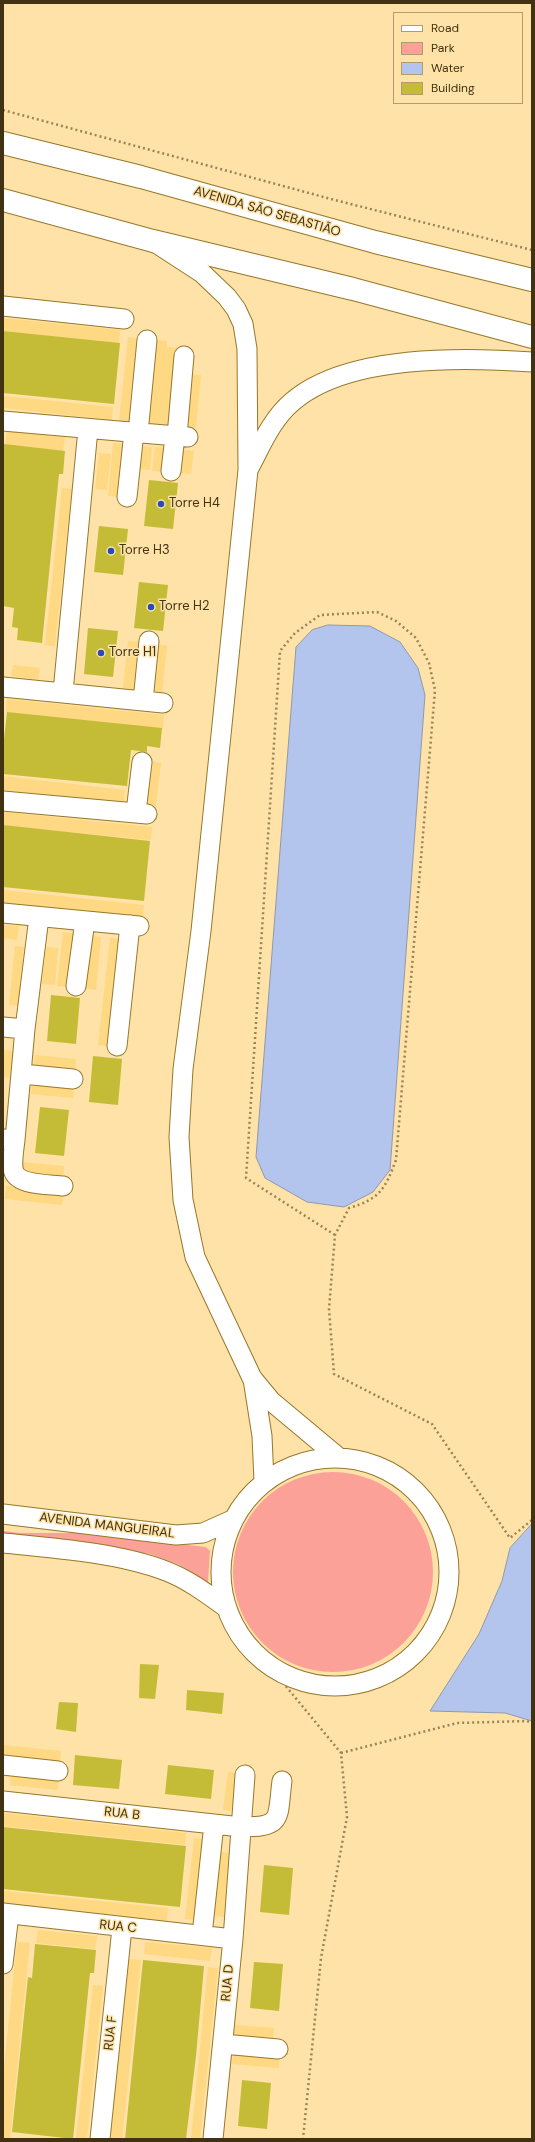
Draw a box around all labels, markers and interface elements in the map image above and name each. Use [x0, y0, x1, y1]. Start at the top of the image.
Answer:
legend [393, 12, 523, 104]
text: Road [431, 20, 459, 36]
text: Park [431, 40, 455, 56]
text: Water [431, 60, 464, 76]
text: Building [431, 80, 475, 96]
street label: AVENIDA SÃO SEBASTIÃO [192, 184, 342, 240]
place label: Torre H4 [169, 496, 220, 512]
marker: Torre H4 [156, 499, 166, 509]
place label: Torre H3 [119, 543, 170, 559]
marker: Torre H3 [106, 546, 116, 556]
place label: Torre H2 [159, 599, 209, 615]
marker: Torre H2 [146, 602, 156, 612]
place label: Torre H1 [109, 645, 156, 661]
marker: Torre H1 [96, 648, 106, 658]
street label: AVENIDA MANGUEIRAL [38, 1510, 176, 1542]
street label: RUA B [103, 1804, 141, 1824]
street label: RUA C [99, 1917, 137, 1937]
street label: RUA D [219, 1964, 237, 2002]
street label: RUA F [101, 2015, 121, 2051]

